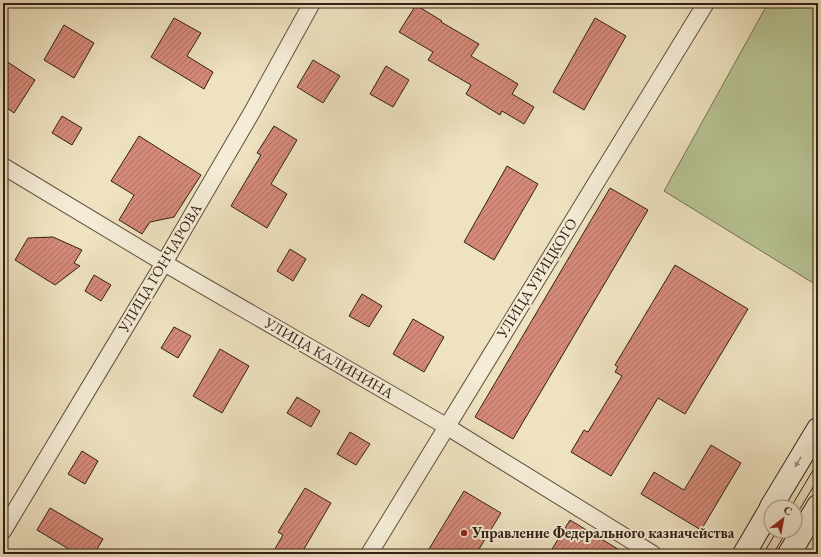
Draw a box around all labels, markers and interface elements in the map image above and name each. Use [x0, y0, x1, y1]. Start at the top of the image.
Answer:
street label: УЛИЦА ГОНЧАРОВА [113, 199, 206, 336]
street label: УЛИЦА УРИЦКОГО [492, 214, 581, 342]
street label: УЛИЦА КАЛИНИНА [260, 312, 398, 403]
one-way arrow [794, 457, 802, 467]
north arrow [763, 499, 803, 539]
text: С [781, 502, 795, 519]
place label: Управление Федерального казначейства [471, 523, 735, 542]
marker: Управление Федерального казначейства [459, 528, 469, 538]

